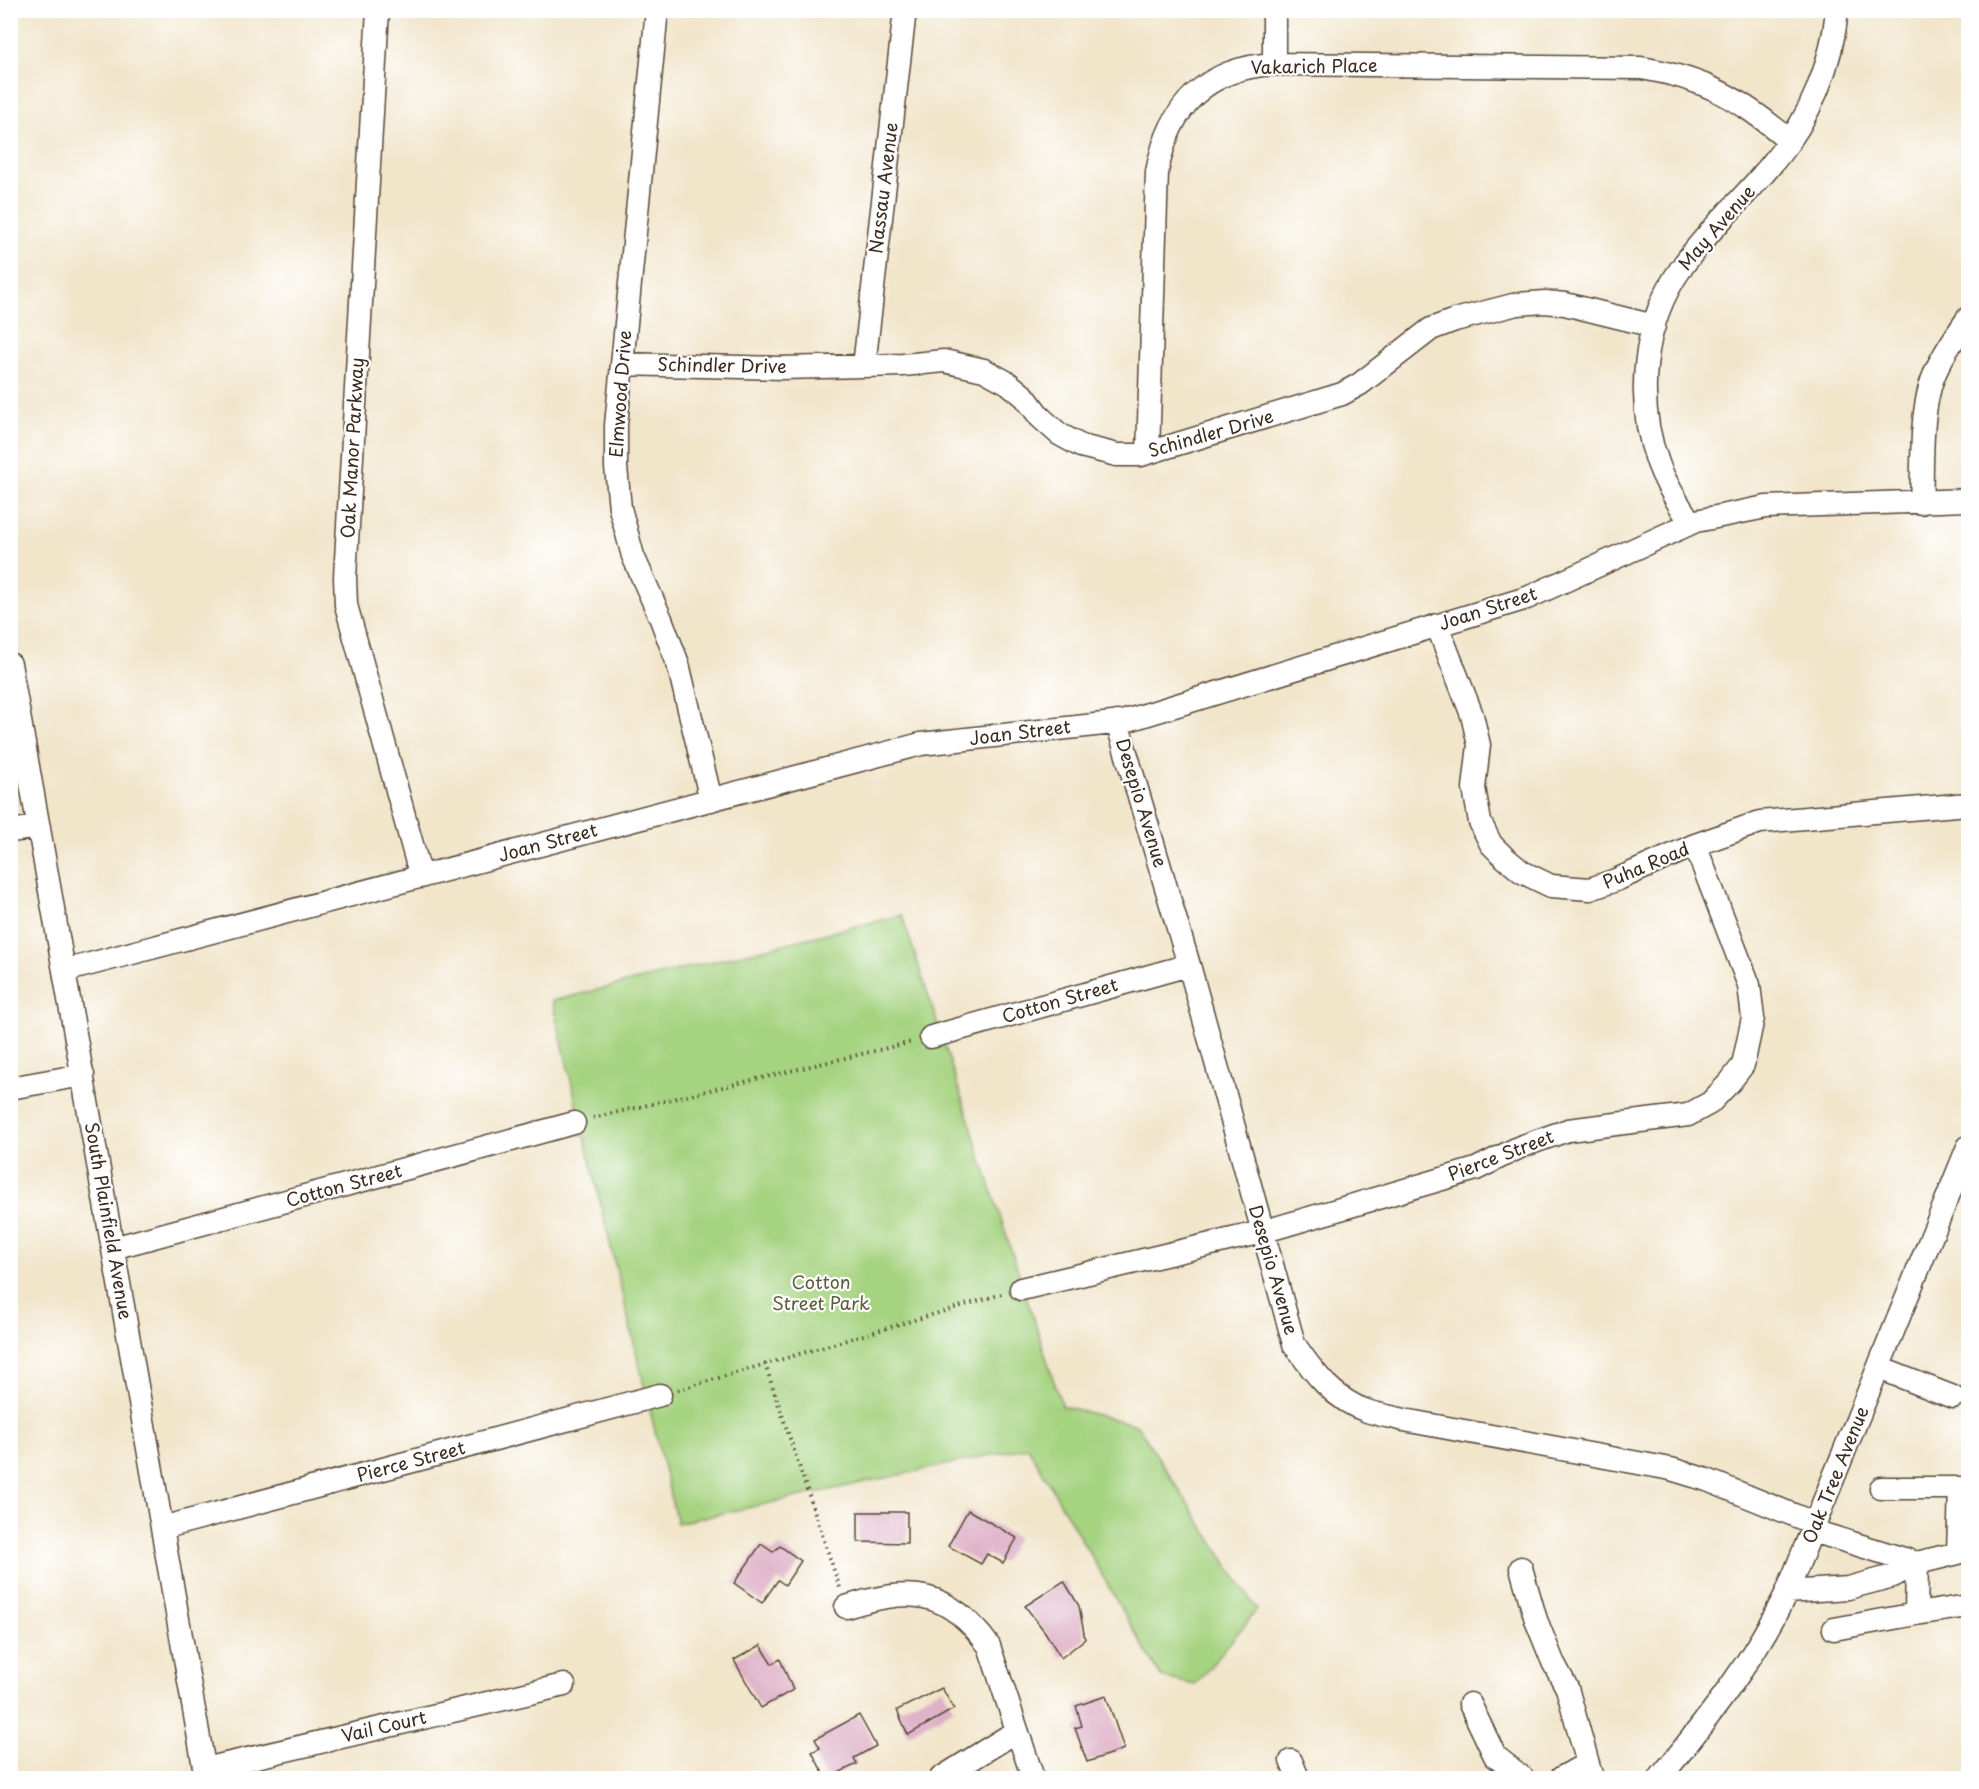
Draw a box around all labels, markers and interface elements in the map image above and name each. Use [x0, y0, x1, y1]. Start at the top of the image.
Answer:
street label: Vakarich Place [1250, 51, 1378, 80]
street label: Nassau Avenue [861, 121, 904, 255]
street label: May Avenue [1671, 178, 1761, 276]
street label: Elmwood Drive [602, 329, 637, 459]
street label: Schindler Drive [657, 350, 787, 379]
street label: Oak Manor Parkway [333, 357, 370, 539]
street label: Schindler Drive [1145, 402, 1276, 463]
street label: Joan Street [1435, 579, 1540, 636]
street label: Joan Street [968, 712, 1072, 751]
street label: Desepio Avenue [1110, 735, 1175, 871]
street label: Joan Street [495, 815, 600, 868]
street label: Puha Road [1598, 834, 1693, 895]
street label: Cotton Street [999, 970, 1121, 1029]
street label: South Plainfield Avenue [79, 1120, 140, 1322]
street label: Pierce Street [1444, 1122, 1557, 1187]
street label: Cotton Street [283, 1156, 405, 1213]
street label: Desepio Avenue [1243, 1202, 1306, 1338]
park label: Cotton Street Park [772, 1268, 870, 1316]
street label: Oak Tree Avenue [1795, 1402, 1875, 1547]
street label: Pierce Street [353, 1433, 468, 1488]
street label: Vail Court [338, 1703, 429, 1748]

